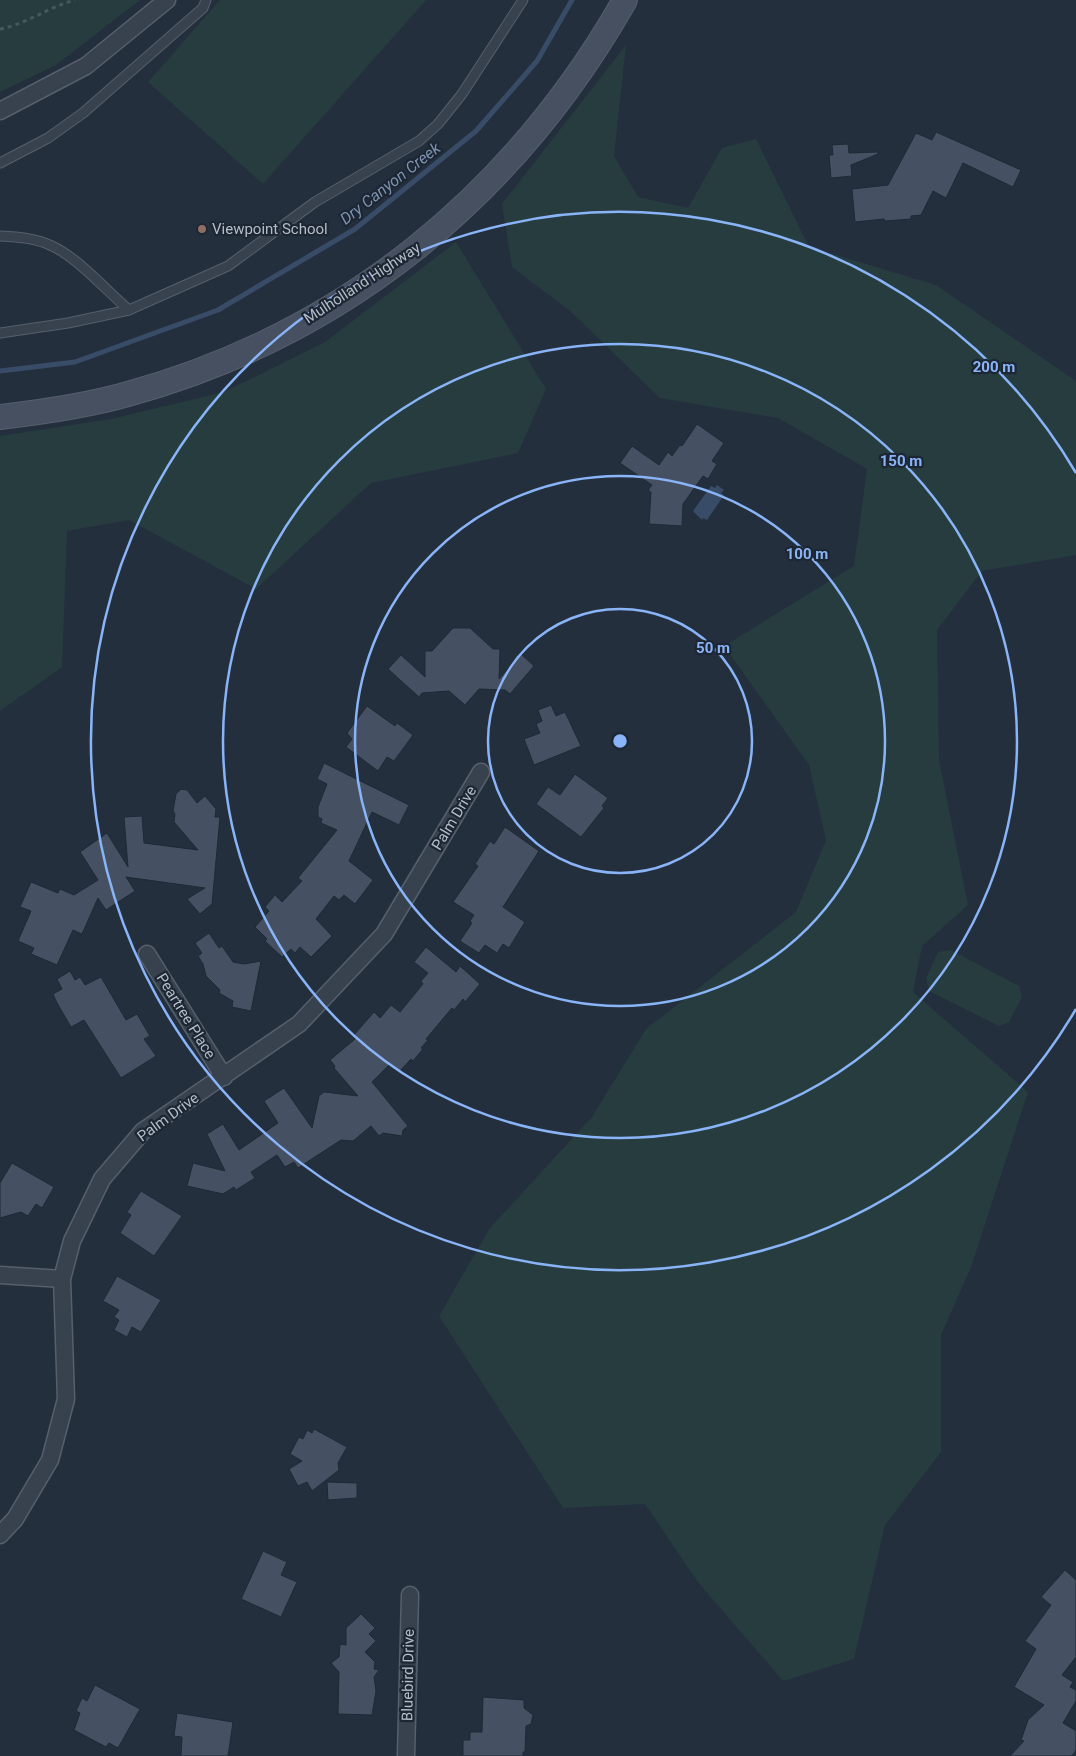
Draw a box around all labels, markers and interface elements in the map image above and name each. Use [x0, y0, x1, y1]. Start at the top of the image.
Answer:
water label: Dry Canyon Creek [336, 138, 445, 228]
place label: Viewpoint School [212, 220, 328, 238]
marker: Viewpoint School [196, 223, 208, 235]
street label: Mulholland Highway [300, 239, 424, 327]
text: 200 m [973, 358, 1015, 376]
text: 150 m [880, 452, 922, 470]
text: 100 m [786, 545, 828, 563]
text: 50 m [696, 639, 730, 657]
centre of rings [611, 732, 629, 750]
street label: Palm Drive [428, 783, 480, 853]
street label: Peartree Place [153, 970, 219, 1062]
street label: Palm Drive [134, 1089, 202, 1145]
street label: Bluebird Drive [398, 1629, 418, 1721]

